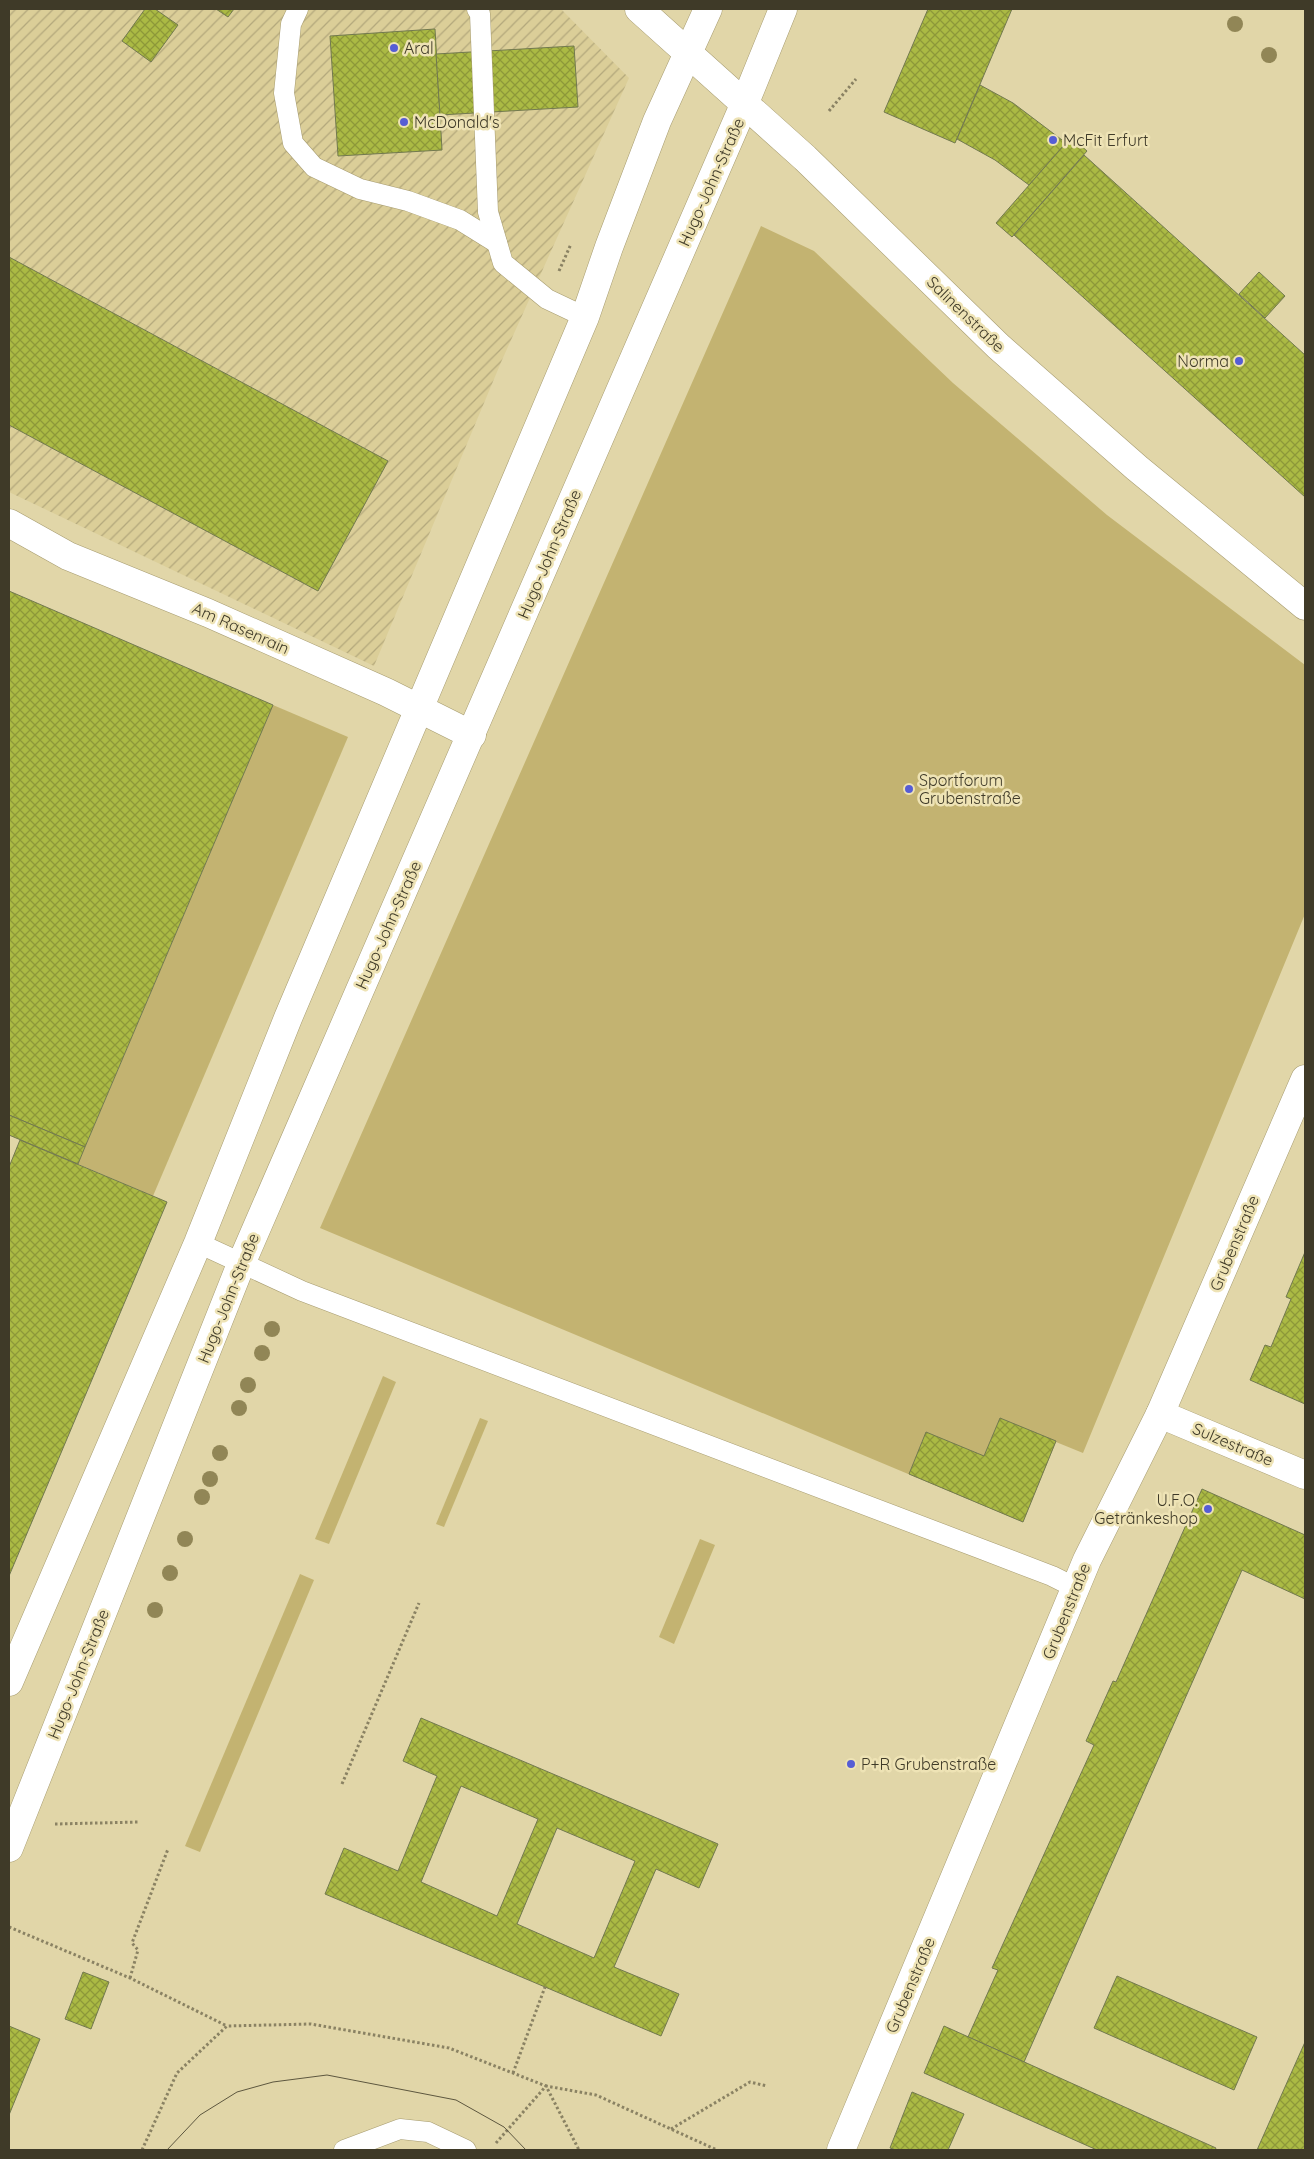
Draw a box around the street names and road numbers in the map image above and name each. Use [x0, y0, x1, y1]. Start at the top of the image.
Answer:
street label: Hugo-John-Straße [674, 115, 748, 249]
street label: Salinenstraße [923, 272, 1009, 356]
street label: Hugo-John-Straße [513, 486, 585, 622]
street label: Am Rasenrain [189, 598, 293, 658]
street label: Hugo-John-Straße [351, 858, 425, 992]
street label: Grubenstraße [1205, 1192, 1263, 1294]
street label: Hugo-John-Straße [193, 1230, 263, 1366]
street label: Sulzestraße [1190, 1418, 1276, 1470]
street label: Grubenstraße [1038, 1560, 1094, 1662]
street label: Hugo-John-Straße [43, 1606, 113, 1742]
street label: Grubenstraße [881, 1934, 939, 2036]

